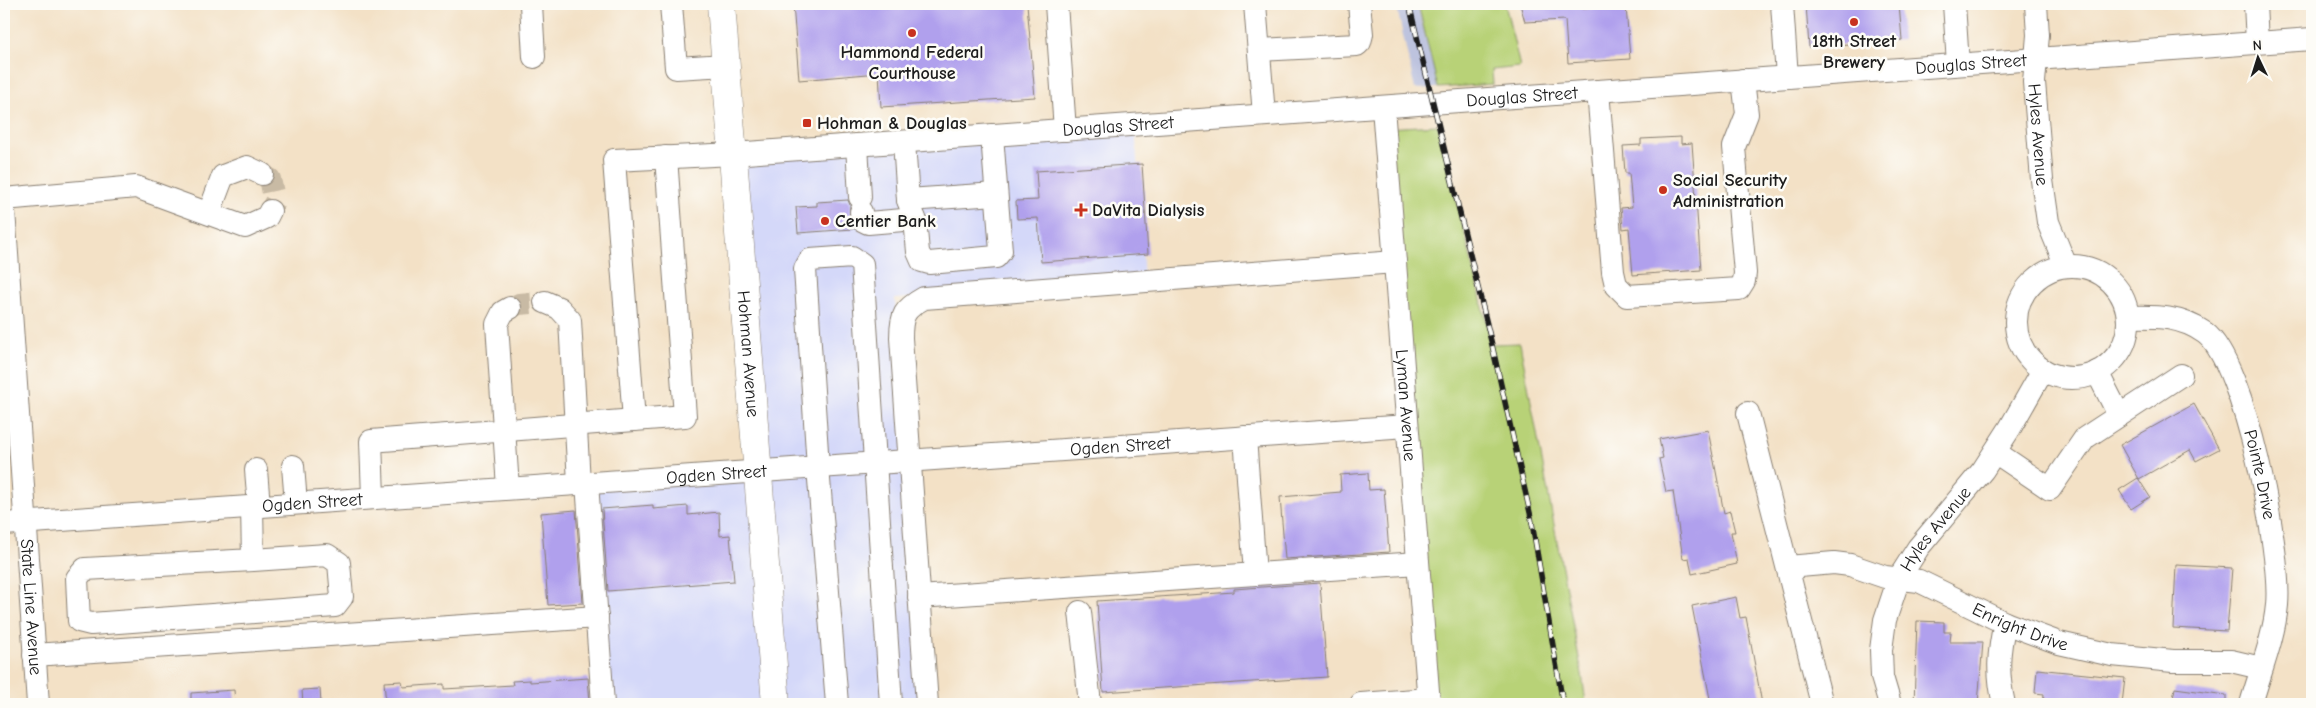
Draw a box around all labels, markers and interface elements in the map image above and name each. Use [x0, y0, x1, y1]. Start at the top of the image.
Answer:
marker: 18th Street Brewery [1848, 16, 1860, 28]
marker: Hammond Federal Courthouse [906, 27, 918, 39]
place label: 18th Street Brewery [1812, 31, 1897, 73]
north arrow [2234, 32, 2284, 82]
text: N [2252, 37, 2262, 54]
place label: Hammond Federal Courthouse [840, 42, 984, 84]
street label: Douglas Street [1914, 49, 2028, 78]
street label: Douglas Street [1466, 82, 1579, 111]
street label: Hyles Avenue [2024, 83, 2053, 187]
street label: Douglas Street [1062, 111, 1175, 140]
place label: Hohman & Douglas [817, 113, 967, 134]
marker: Hohman & Douglas [801, 117, 813, 129]
place label: Social Security Administration [1673, 170, 1788, 212]
marker: Social Security Administration [1657, 184, 1669, 196]
place label: DaVita Dialysis [1092, 200, 1205, 221]
marker: DaVita Dialysis [1074, 203, 1088, 217]
place label: Centier Bank [835, 211, 936, 232]
marker: Centier Bank [819, 215, 831, 227]
street label: Hohman Avenue [733, 290, 764, 418]
street label: Lyman Avenue [1391, 348, 1421, 462]
street label: Pointe Drive [2240, 427, 2280, 521]
street label: Ogden Street [1069, 432, 1172, 460]
street label: Ogden Street [665, 460, 768, 488]
street label: Hyles Avenue [1896, 482, 1975, 575]
street label: Ogden Street [261, 488, 364, 516]
street label: State Line Avenue [16, 538, 46, 676]
street label: Enright Drive [1969, 598, 2070, 655]

